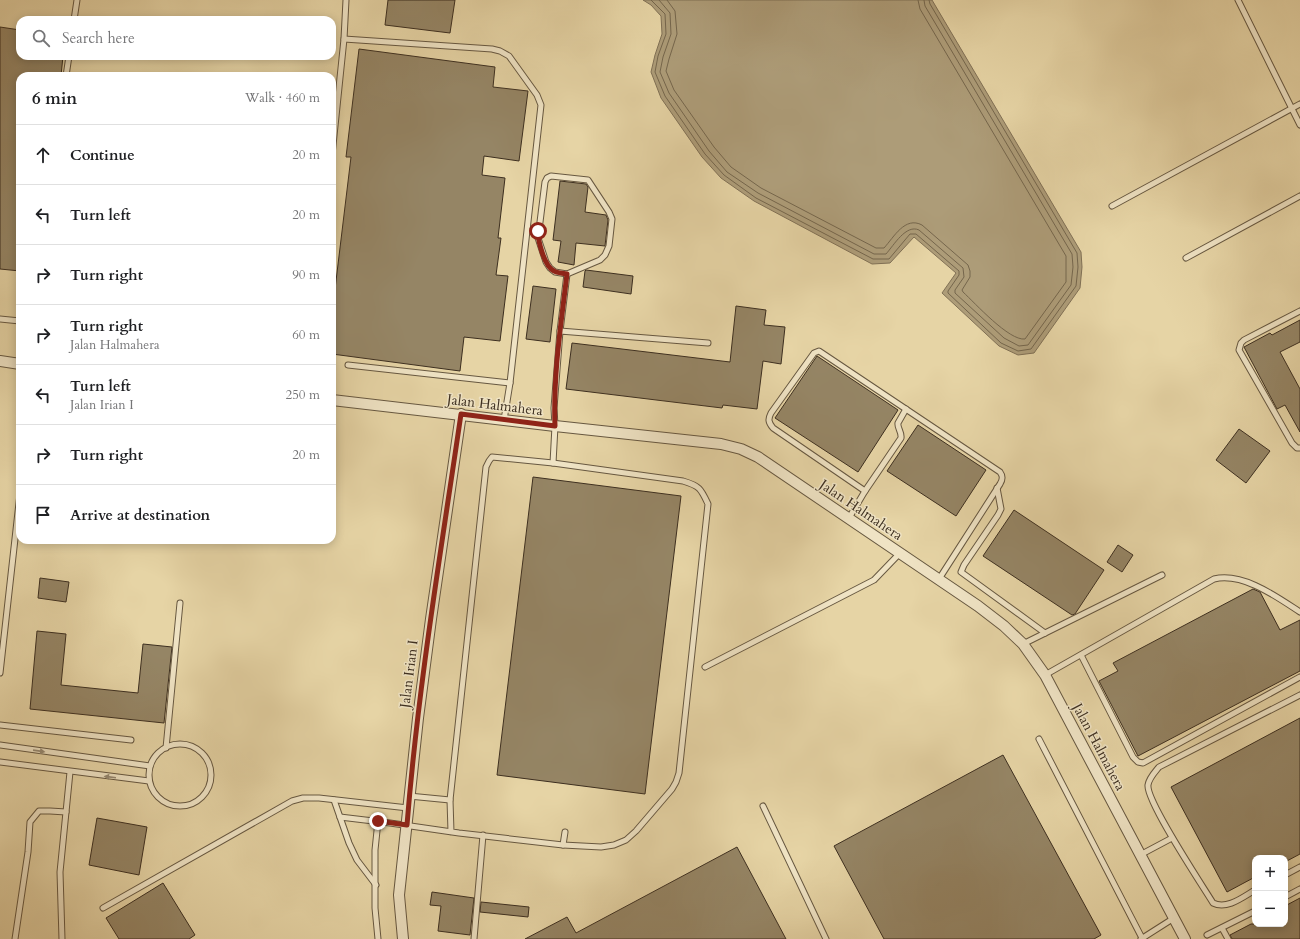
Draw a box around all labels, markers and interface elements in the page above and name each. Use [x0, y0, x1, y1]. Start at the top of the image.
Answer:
search box [16, 16, 336, 60]
icon: search [30, 27, 52, 49]
text: Search here [62, 28, 135, 48]
text: 6 min [32, 87, 77, 110]
text: Walk · 460 m [245, 89, 320, 107]
icon: ahead [32, 144, 54, 166]
text: Continue [70, 145, 135, 165]
text: 20 m [292, 146, 320, 164]
icon: left [32, 204, 54, 226]
text: Turn left [70, 205, 131, 225]
text: 20 m [292, 206, 320, 224]
route start [529, 222, 547, 240]
icon: right [32, 264, 54, 286]
text: Turn right [70, 265, 143, 285]
text: 90 m [292, 266, 320, 284]
text: Turn right [70, 316, 143, 336]
icon: right [32, 324, 54, 346]
text: 60 m [292, 326, 320, 344]
text: Jalan Halmahera [70, 336, 160, 354]
text: Turn left [70, 376, 131, 396]
icon: left [32, 384, 54, 406]
text: 250 m [286, 386, 320, 404]
street label: Jalan Halmahera [444, 389, 544, 420]
text: Jalan Irian I [70, 396, 134, 414]
icon: right [32, 444, 54, 466]
text: Turn right [70, 445, 143, 465]
text: 20 m [292, 446, 320, 464]
street label: Jalan Halmahera [814, 474, 906, 545]
icon: arrive [32, 504, 54, 526]
text: Arrive at destination [70, 505, 210, 525]
street label: Jalan Irian I [395, 639, 423, 711]
street label: Jalan Halmahera [1067, 698, 1130, 794]
one-way arrow [33, 748, 45, 754]
one-way arrow [104, 773, 116, 780]
route end [369, 812, 387, 830]
map controls [1252, 855, 1288, 927]
button: + [1252, 855, 1288, 891]
button: − [1252, 891, 1288, 927]

